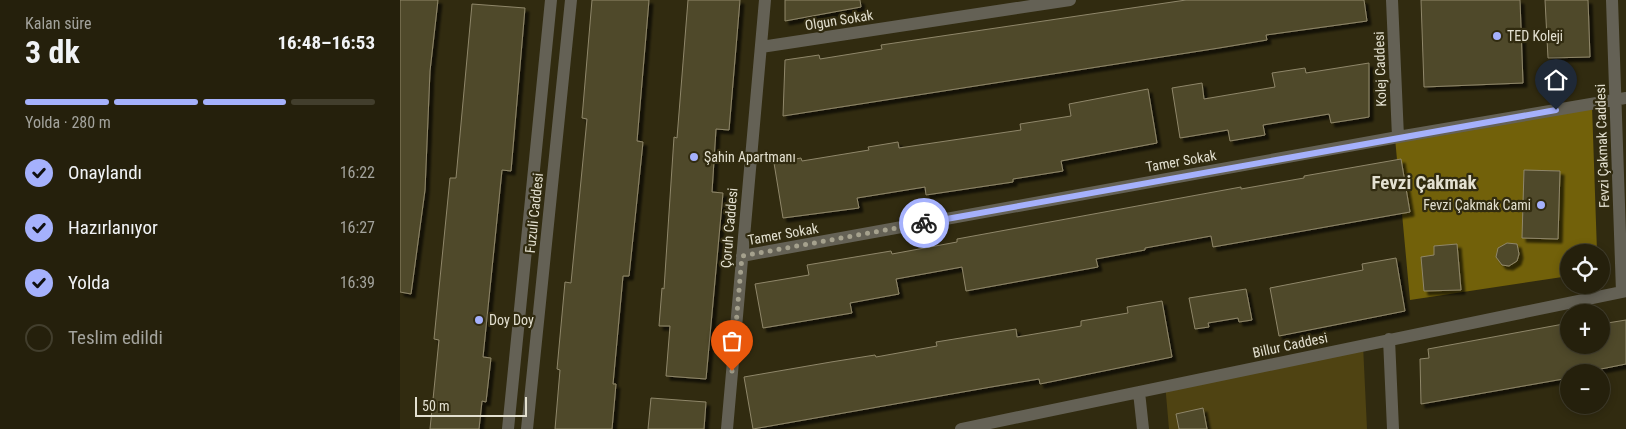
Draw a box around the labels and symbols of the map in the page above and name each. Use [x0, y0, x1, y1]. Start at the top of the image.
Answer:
street label: Olgun Sokak [804, 7, 875, 33]
place label: TED Koleji [1507, 28, 1563, 44]
marker: TED Koleji [1491, 30, 1503, 42]
street label: Kolej Caddesi [1371, 31, 1389, 107]
pin [1535, 59, 1577, 110]
street label: Fevzi Çakmak Caddesi [1592, 84, 1612, 208]
street label: Tamer Sokak [1144, 147, 1218, 175]
place label: Şahin Apartmanı [704, 149, 796, 165]
marker: Şahin Apartmanı [688, 151, 700, 163]
district label: Fevzi Çakmak [1371, 171, 1477, 194]
street label: Fuzuli Caddesi [522, 172, 546, 254]
street label: Çoruh Caddesi [718, 187, 740, 269]
place label: Fevzi Çakmak Cami [1423, 197, 1531, 213]
courier [899, 198, 949, 248]
marker: Fevzi Çakmak Cami [1535, 199, 1547, 211]
street label: Tamer Sokak [746, 220, 820, 248]
place label: Doy Doy [489, 312, 534, 328]
marker: Doy Doy [473, 314, 485, 326]
pin [711, 320, 753, 371]
street label: Billur Caddesi [1251, 329, 1329, 361]
scale bar [415, 394, 528, 417]

